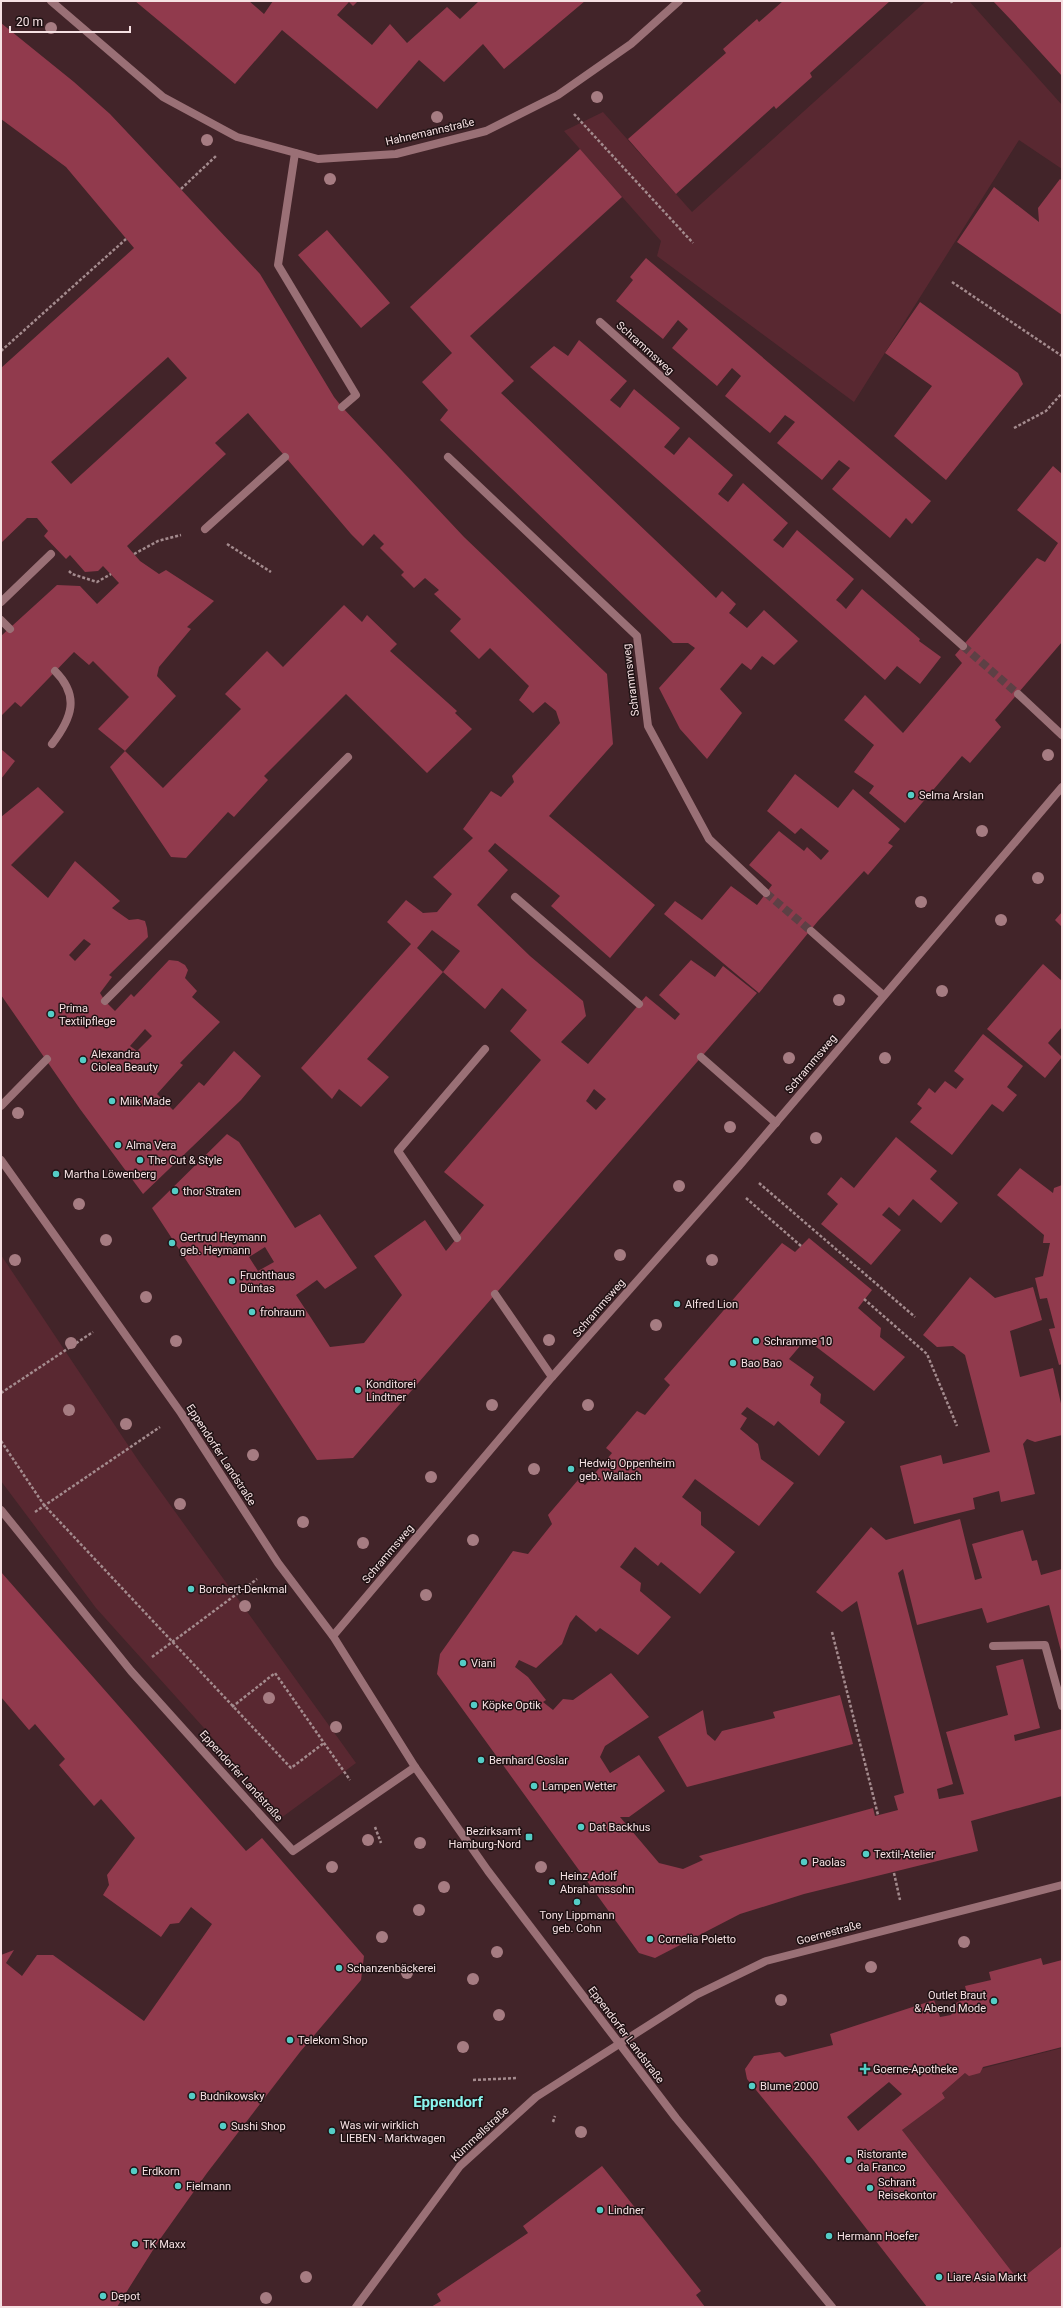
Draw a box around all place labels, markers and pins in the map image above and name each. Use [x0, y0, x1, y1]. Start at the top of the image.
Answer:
place label: Selma Arslan [919, 789, 984, 802]
marker: Selma Arslan [906, 790, 916, 800]
place label: Prima Textilpflege [59, 1002, 116, 1028]
marker: Prima Textilpflege [46, 1009, 56, 1019]
place label: Alexandra Ciolea Beauty [91, 1048, 159, 1074]
marker: Alexandra Ciolea Beauty [78, 1055, 88, 1065]
place label: Milk Made [120, 1095, 171, 1108]
marker: Milk Made [107, 1096, 117, 1106]
place label: Alma Vera [126, 1139, 176, 1152]
marker: Alma Vera [113, 1140, 123, 1150]
place label: The Cut & Style [148, 1154, 222, 1167]
marker: The Cut & Style [135, 1155, 145, 1165]
place label: Martha Löwenberg [64, 1168, 156, 1181]
marker: Martha Löwenberg [51, 1169, 61, 1179]
place label: thor Straten [183, 1185, 241, 1198]
marker: thor Straten [170, 1186, 180, 1196]
place label: Gertrud Heymann geb. Heymann [180, 1231, 266, 1257]
marker: Gertrud Heymann geb. Heymann [167, 1238, 177, 1248]
place label: Fruchthaus Düntas [240, 1269, 295, 1295]
marker: Fruchthaus Düntas [227, 1276, 237, 1286]
place label: Alfred Lion [685, 1298, 738, 1311]
marker: Alfred Lion [672, 1299, 682, 1309]
place label: frohraum [260, 1306, 305, 1319]
marker: frohraum [247, 1307, 257, 1317]
place label: Schramme 10 [764, 1335, 832, 1348]
marker: Schramme 10 [751, 1336, 761, 1346]
place label: Bao Bao [741, 1357, 782, 1370]
marker: Bao Bao [728, 1358, 738, 1368]
place label: Konditorei Lindtner [366, 1378, 416, 1404]
marker: Konditorei Lindtner [353, 1385, 363, 1395]
place label: Hedwig Oppenheim geb. Wallach [579, 1457, 675, 1483]
marker: Hedwig Oppenheim geb. Wallach [566, 1464, 576, 1474]
place label: Borchert-Denkmal [199, 1583, 287, 1596]
marker: Borchert-Denkmal [186, 1584, 196, 1594]
place label: Viani [471, 1657, 495, 1670]
marker: Viani [458, 1658, 468, 1668]
place label: Köpke Optik [482, 1699, 541, 1712]
marker: Köpke Optik [469, 1700, 479, 1710]
place label: Bernhard Goslar [489, 1754, 568, 1767]
marker: Bernhard Goslar [476, 1755, 486, 1765]
place label: Lampen Wetter [542, 1780, 617, 1793]
marker: Lampen Wetter [529, 1781, 539, 1791]
place label: Dat Backhus [589, 1821, 651, 1834]
marker: Dat Backhus [576, 1822, 586, 1832]
place label: Bezirksamt Hamburg-Nord [448, 1825, 521, 1851]
marker: Bezirksamt Hamburg-Nord [524, 1832, 534, 1842]
place label: Textil-Atelier [874, 1848, 935, 1861]
marker: Textil-Atelier [861, 1849, 871, 1859]
place label: Paolas [812, 1856, 846, 1869]
marker: Paolas [799, 1857, 809, 1867]
place label: Heinz Adolf Abrahamssohn [560, 1870, 634, 1896]
marker: Heinz Adolf Abrahamssohn [547, 1877, 557, 1887]
marker: Tony Lippmann geb. Cohn [572, 1897, 582, 1907]
place label: Tony Lippmann geb. Cohn [539, 1909, 615, 1935]
place label: Cornelia Poletto [658, 1933, 736, 1946]
marker: Cornelia Poletto [645, 1934, 655, 1944]
place label: Schanzenbäckerei [347, 1962, 436, 1975]
marker: Schanzenbäckerei [334, 1963, 344, 1973]
place label: Outlet Braut & Abend Mode [914, 1989, 986, 2015]
marker: Outlet Braut & Abend Mode [989, 1996, 999, 2006]
place label: Telekom Shop [298, 2034, 368, 2047]
marker: Telekom Shop [285, 2035, 295, 2045]
place label: Goerne-Apotheke [873, 2063, 958, 2076]
marker: Goerne-Apotheke [860, 2064, 870, 2074]
place label: Blume 2000 [760, 2080, 819, 2093]
marker: Blume 2000 [747, 2081, 757, 2091]
place label: Budnikowsky [200, 2090, 265, 2103]
marker: Budnikowsky [187, 2091, 197, 2101]
place label: Was wir wirklich LIEBEN - Marktwagen [340, 2119, 445, 2145]
place label: Sushi Shop [231, 2120, 286, 2133]
marker: Sushi Shop [218, 2121, 228, 2131]
marker: Was wir wirklich LIEBEN - Marktwagen [327, 2126, 337, 2136]
place label: Ristorante da Franco [857, 2148, 907, 2174]
marker: Ristorante da Franco [844, 2155, 854, 2165]
place label: Erdkorn [142, 2165, 180, 2178]
marker: Erdkorn [129, 2166, 139, 2176]
place label: Schrant Reisekontor [878, 2176, 936, 2202]
place label: Fielmann [186, 2180, 231, 2193]
marker: Fielmann [173, 2181, 183, 2191]
marker: Schrant Reisekontor [865, 2183, 875, 2193]
place label: Lindner [608, 2204, 645, 2217]
marker: Lindner [595, 2205, 605, 2215]
place label: Hermann Hoefer [837, 2230, 918, 2243]
marker: Hermann Hoefer [824, 2231, 834, 2241]
place label: TK Maxx [143, 2238, 186, 2251]
marker: TK Maxx [130, 2239, 140, 2249]
place label: Liare Asia Markt [947, 2271, 1027, 2284]
marker: Liare Asia Markt [934, 2272, 944, 2282]
place label: Depot [111, 2290, 141, 2303]
marker: Depot [98, 2291, 108, 2301]

